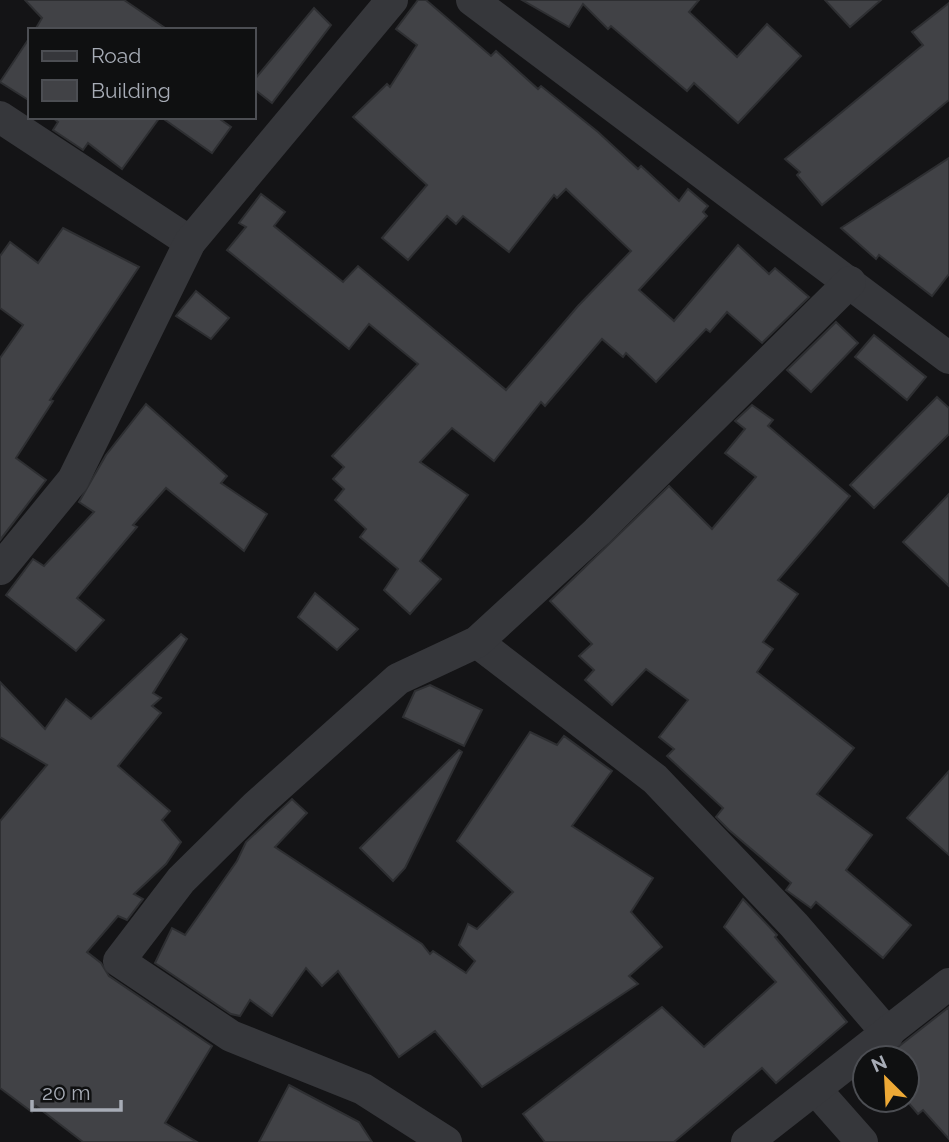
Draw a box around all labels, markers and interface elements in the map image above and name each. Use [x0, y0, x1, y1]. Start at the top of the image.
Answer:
legend [28, 28, 256, 119]
text: Road [91, 43, 141, 68]
text: Building [91, 78, 171, 103]
north arrow [851, 1044, 921, 1114]
text: N [868, 1050, 890, 1076]
scale bar [32, 1068, 121, 1112]
text: 20 m [42, 1080, 90, 1105]

